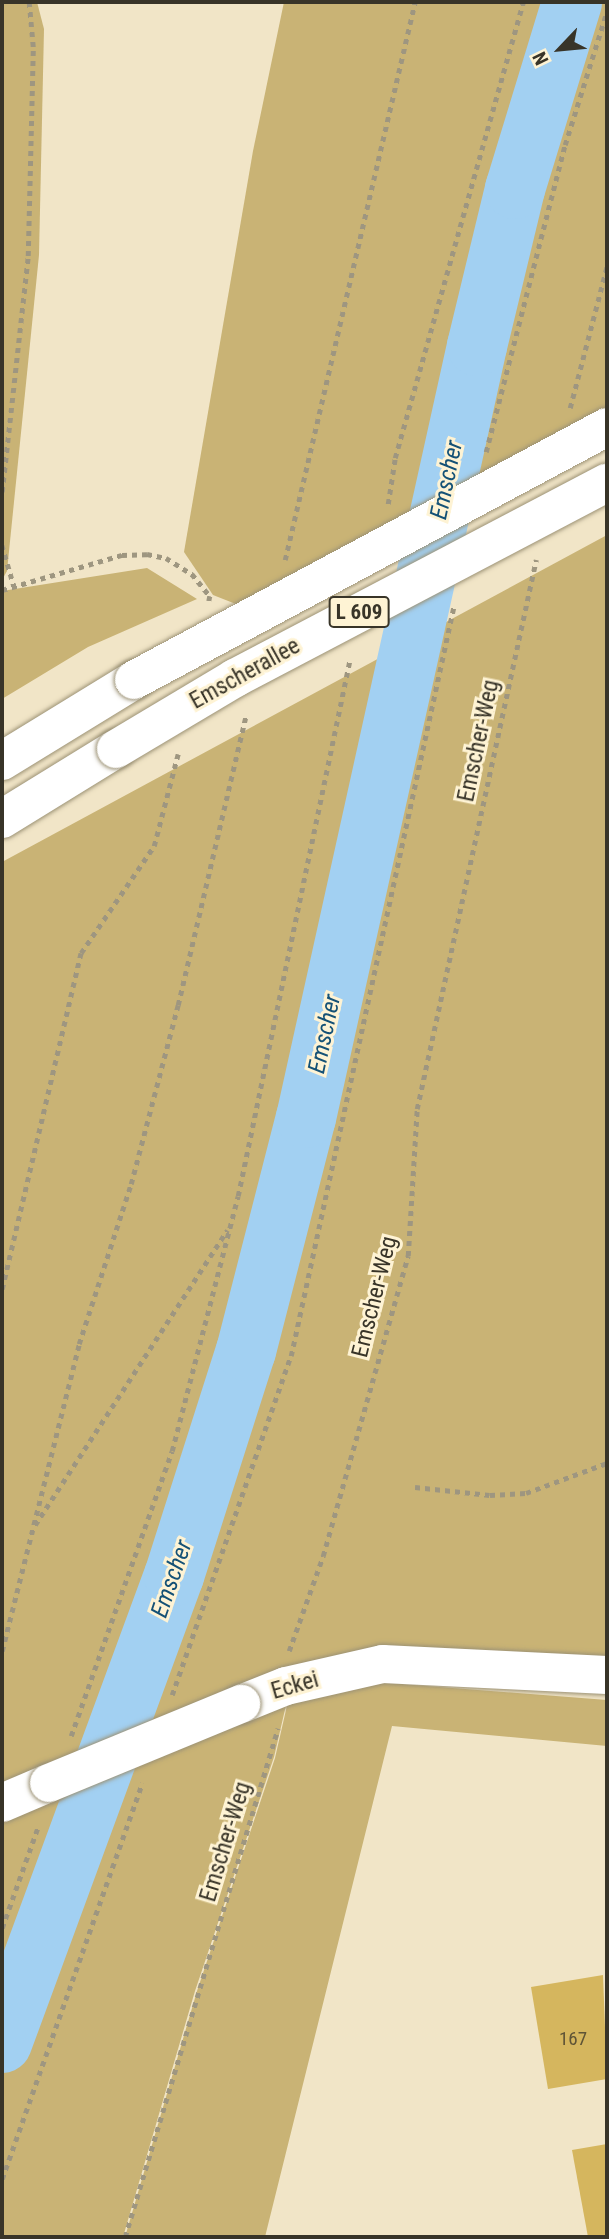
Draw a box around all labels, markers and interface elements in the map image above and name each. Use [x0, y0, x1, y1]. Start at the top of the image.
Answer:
north arrow [525, 14, 595, 84]
text: N [528, 48, 554, 69]
water label: Emscher [425, 438, 469, 522]
road number: L 609 [328, 594, 390, 630]
street label: Emscherallee [185, 632, 305, 716]
street label: Emscher-Weg [453, 678, 505, 804]
water label: Emscher [303, 992, 347, 1076]
street label: Emscher-Weg [347, 1234, 403, 1360]
water label: Emscher [145, 1537, 199, 1621]
street label: Eckei [268, 1666, 322, 1706]
street label: Emscher-Weg [195, 1779, 257, 1905]
house number: 167 [559, 2028, 587, 2050]

